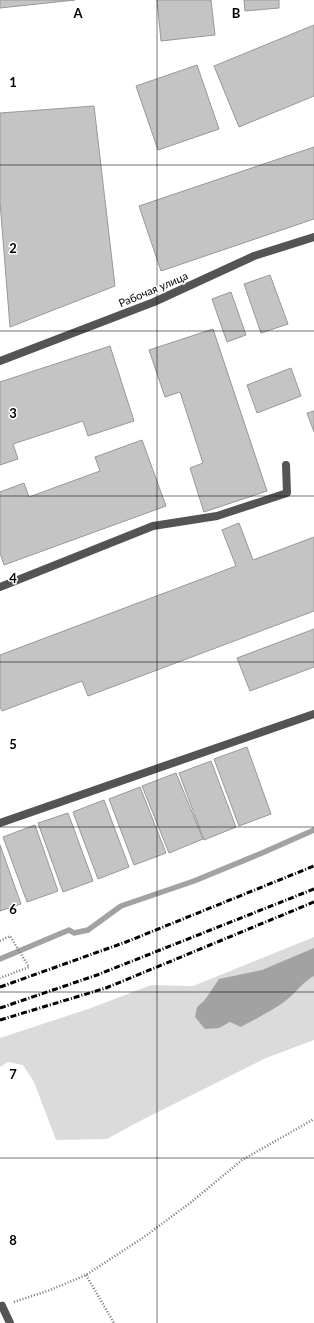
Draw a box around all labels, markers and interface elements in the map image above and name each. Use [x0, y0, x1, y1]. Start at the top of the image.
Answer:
text: A [72, 5, 83, 21]
text: B [232, 5, 241, 21]
text: 1 [9, 74, 17, 90]
text: 2 [9, 240, 17, 256]
street label: Рабочая улица [116, 269, 190, 309]
text: 3 [9, 405, 17, 421]
text: 4 [9, 570, 17, 586]
text: 5 [9, 736, 17, 752]
text: 6 [9, 901, 17, 917]
text: 7 [9, 1066, 17, 1082]
text: 8 [9, 1232, 17, 1248]

